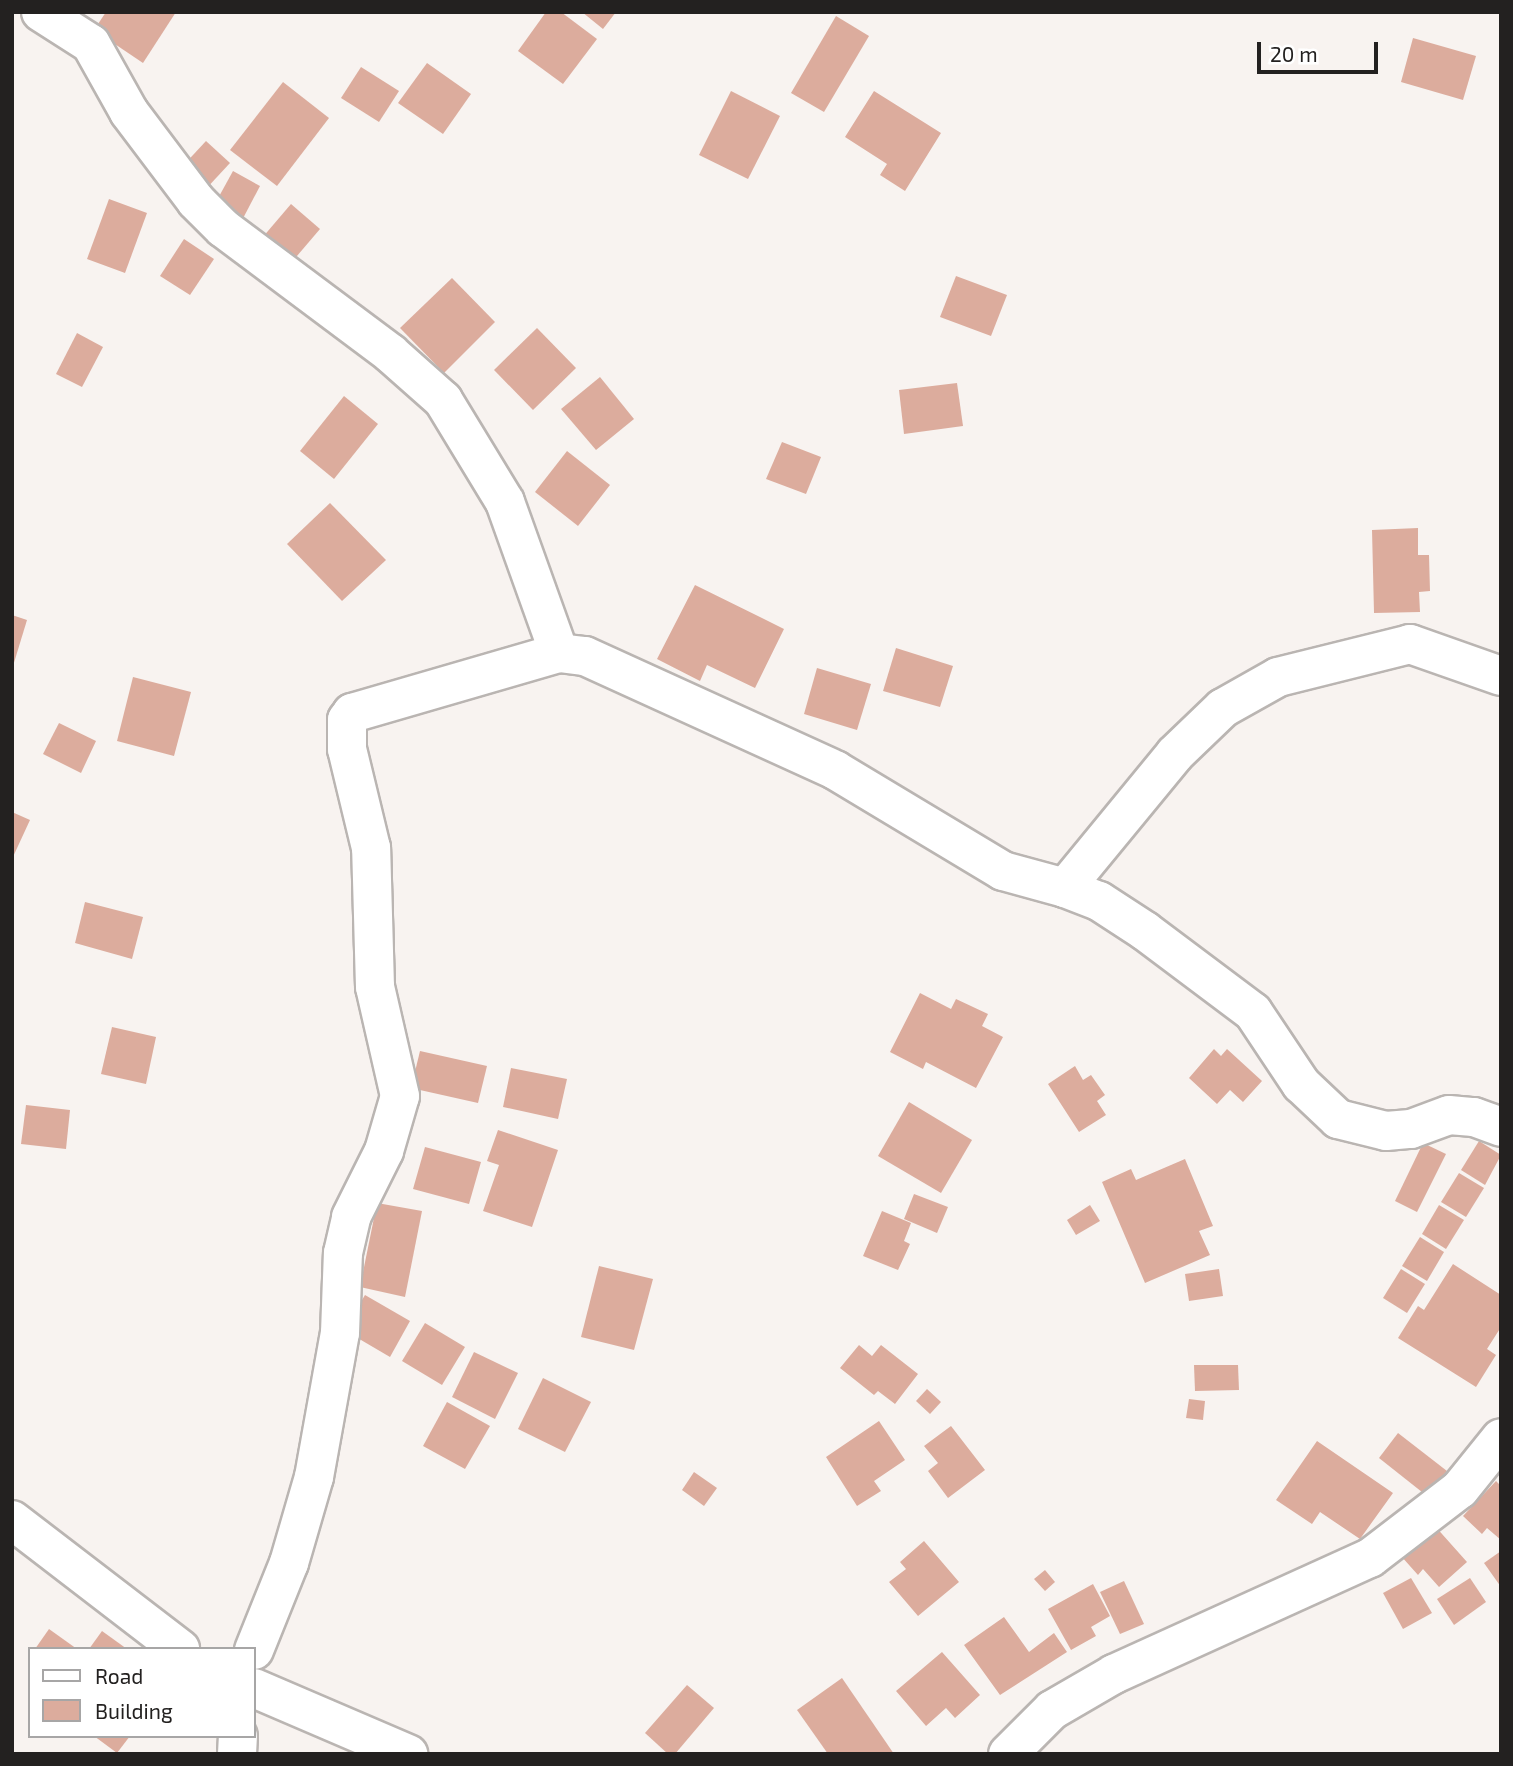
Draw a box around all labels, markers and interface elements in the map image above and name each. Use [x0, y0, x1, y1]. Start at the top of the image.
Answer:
scale bar [1261, 28, 1382, 72]
text: 20 m [1270, 41, 1318, 66]
legend [28, 1647, 256, 1738]
text: Road [95, 1663, 143, 1688]
text: Building [95, 1698, 173, 1723]

